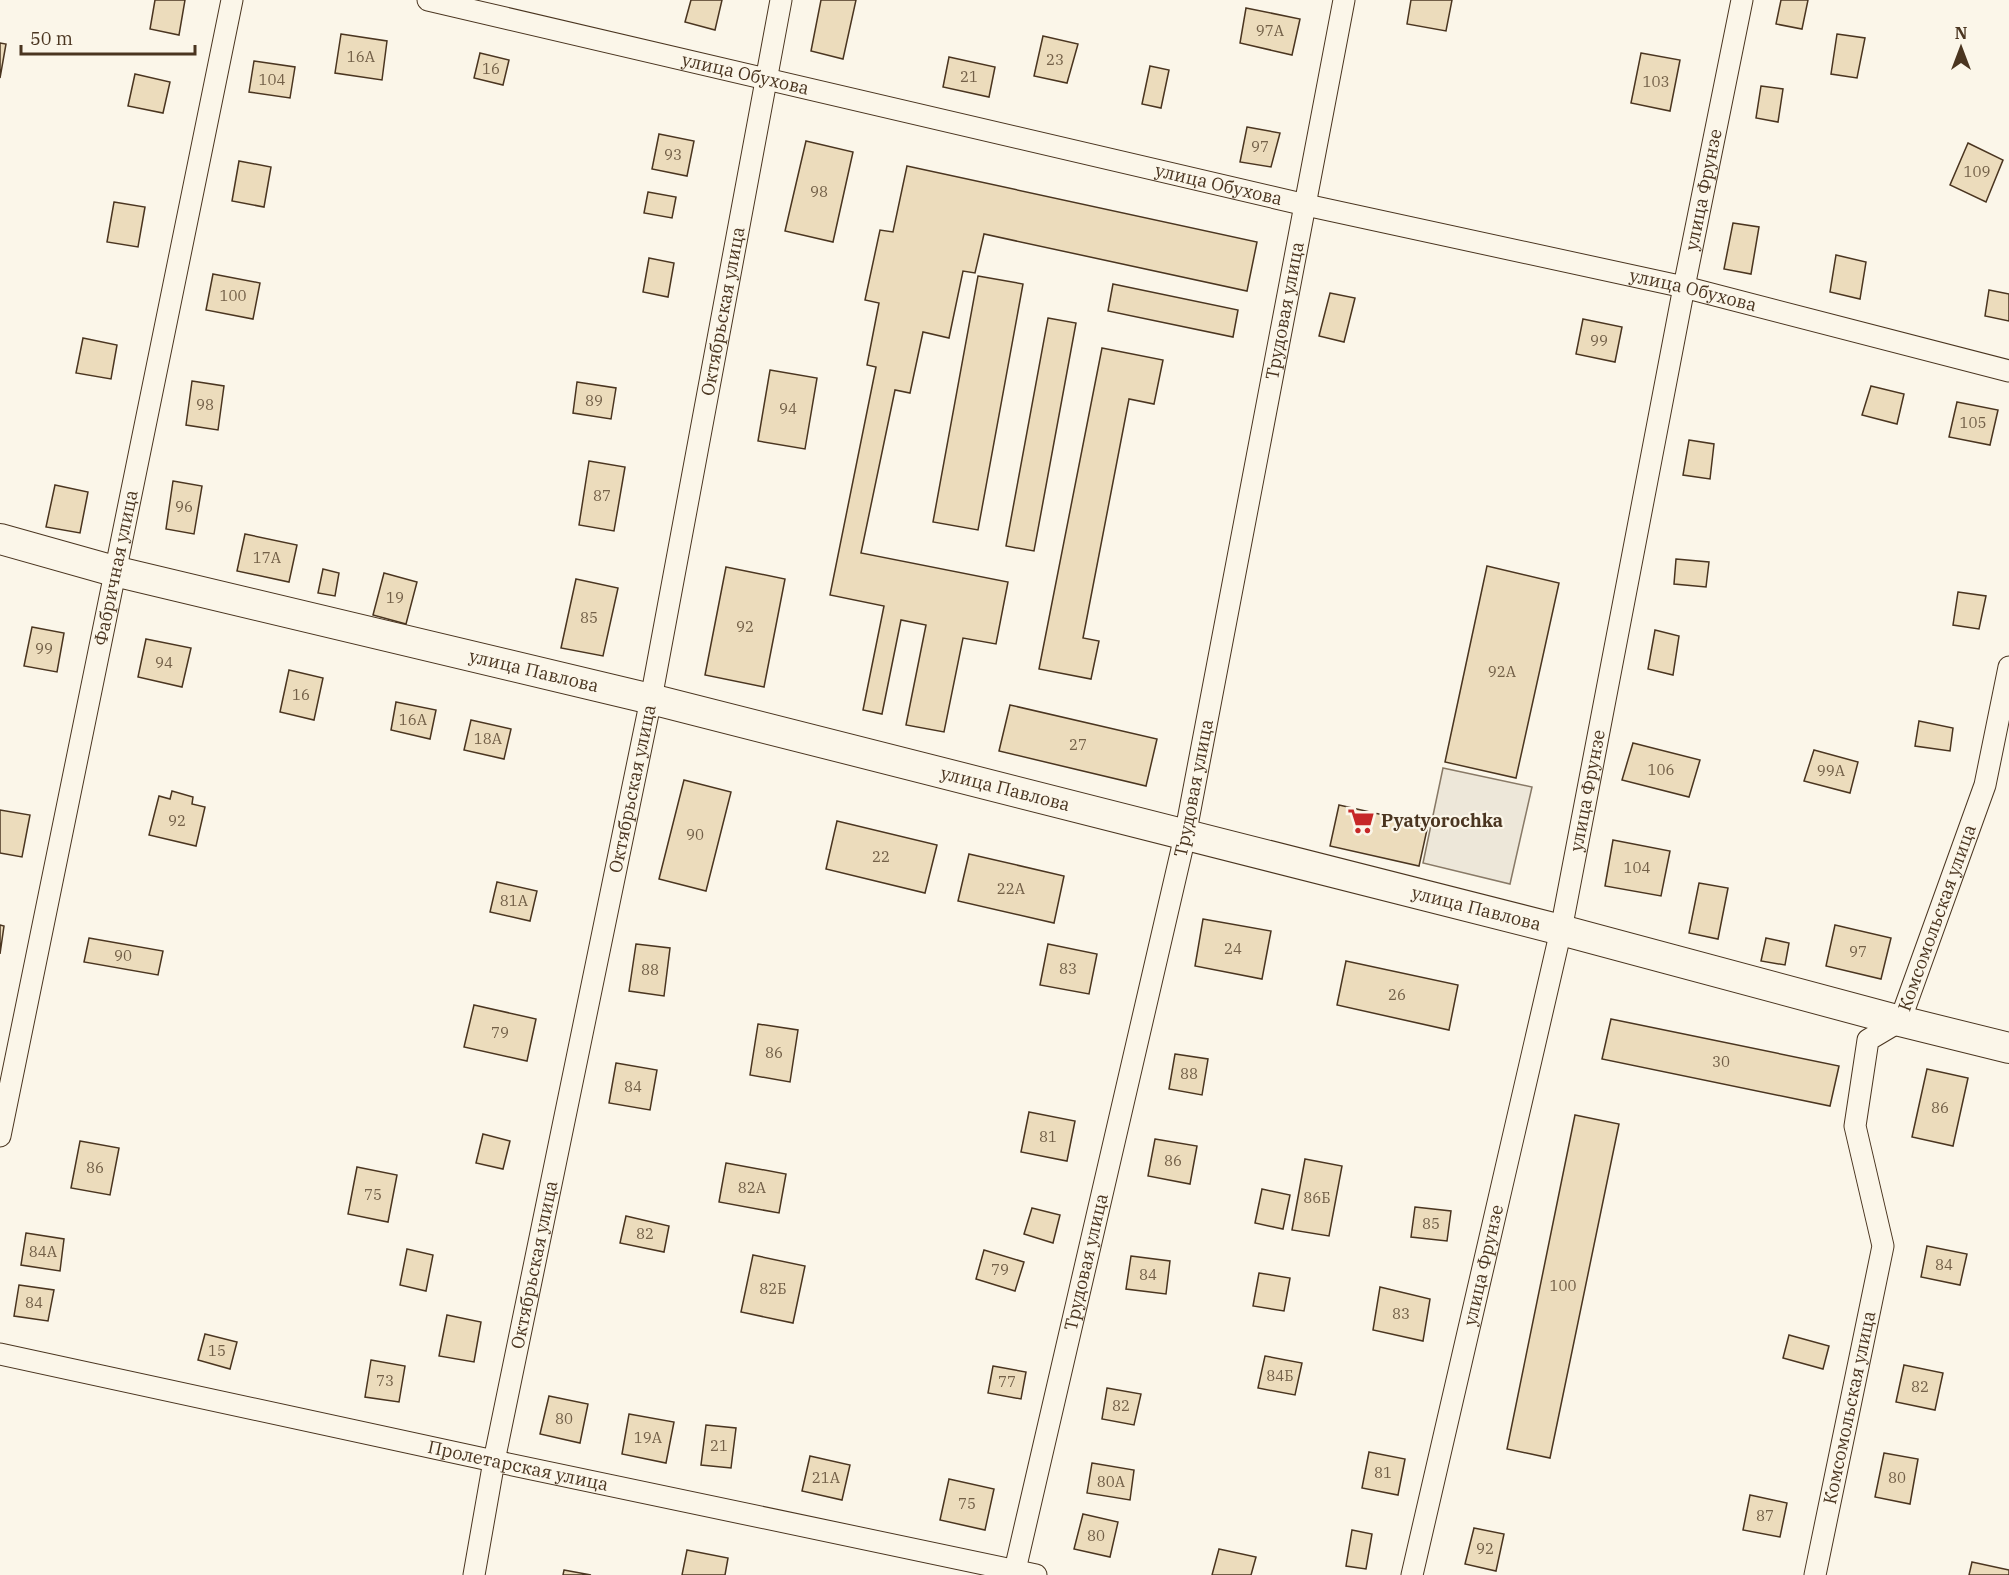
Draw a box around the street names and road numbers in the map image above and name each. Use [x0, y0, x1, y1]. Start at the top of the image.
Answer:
street label: улица Обухова [680, 48, 812, 100]
street label: улица Фрунзе [1680, 127, 1727, 252]
street label: улица Обухова [1153, 158, 1285, 210]
street label: Октябрьская улица [696, 225, 750, 398]
street label: Трудовая улица [1260, 240, 1309, 382]
street label: улица Обухова [1628, 264, 1759, 316]
street label: Фабричная улица [88, 488, 143, 648]
street label: улица Павлова [467, 644, 601, 697]
street label: Октябрьская улица [603, 702, 661, 875]
street label: Трудовая улица [1168, 717, 1218, 859]
street label: улица Фрунзе [1564, 728, 1610, 853]
street label: улица Павлова [938, 761, 1073, 816]
street label: Комсомольская улица [1893, 821, 1981, 1014]
street label: улица Павлова [1409, 881, 1544, 936]
street label: Октябрьская улица [505, 1178, 563, 1351]
street label: Трудовая улица [1059, 1191, 1113, 1333]
street label: улица Фрунзе [1458, 1202, 1508, 1328]
street label: Комсомольская улица [1818, 1309, 1880, 1506]
street label: Пролетарская улица [426, 1435, 611, 1496]

